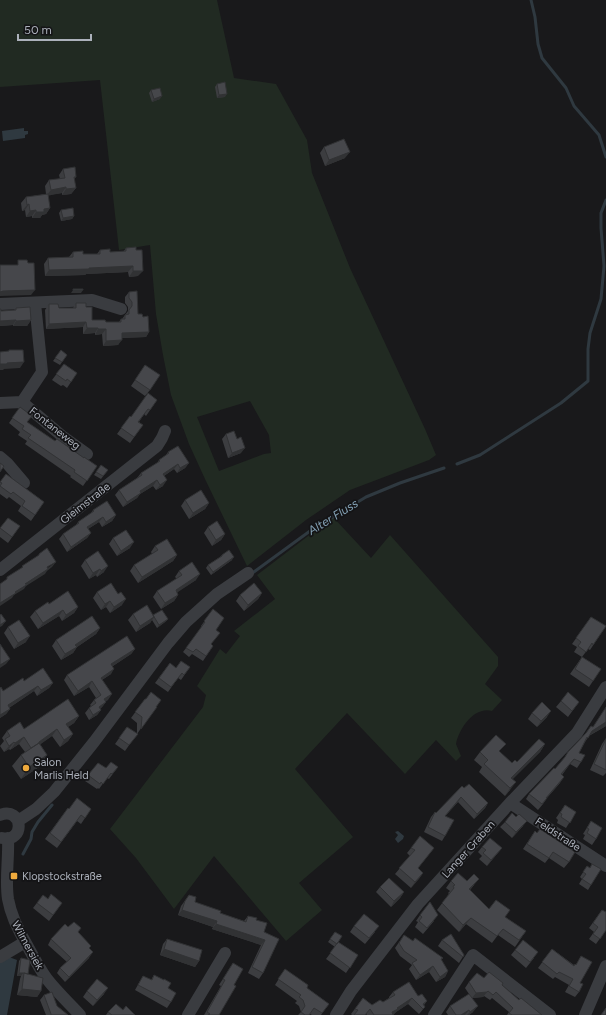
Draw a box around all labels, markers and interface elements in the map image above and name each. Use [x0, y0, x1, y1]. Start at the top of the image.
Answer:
scale bar [18, 16, 91, 42]
text: 50 m [24, 23, 52, 37]
street label: Fontaneweg [27, 404, 83, 452]
street label: Gleimstraße [58, 480, 113, 527]
water label: Alter Fluss [305, 496, 361, 538]
place label: Salon Marlis Held [34, 756, 89, 782]
marker: Salon Marlis Held [21, 763, 31, 773]
street label: Feldstraße [533, 815, 583, 854]
street label: Langer Graben [439, 818, 498, 881]
place label: Klopstockstraße [22, 870, 102, 883]
marker: Klopstockstraße [9, 871, 19, 881]
street label: Wilmersiek [9, 919, 47, 972]

